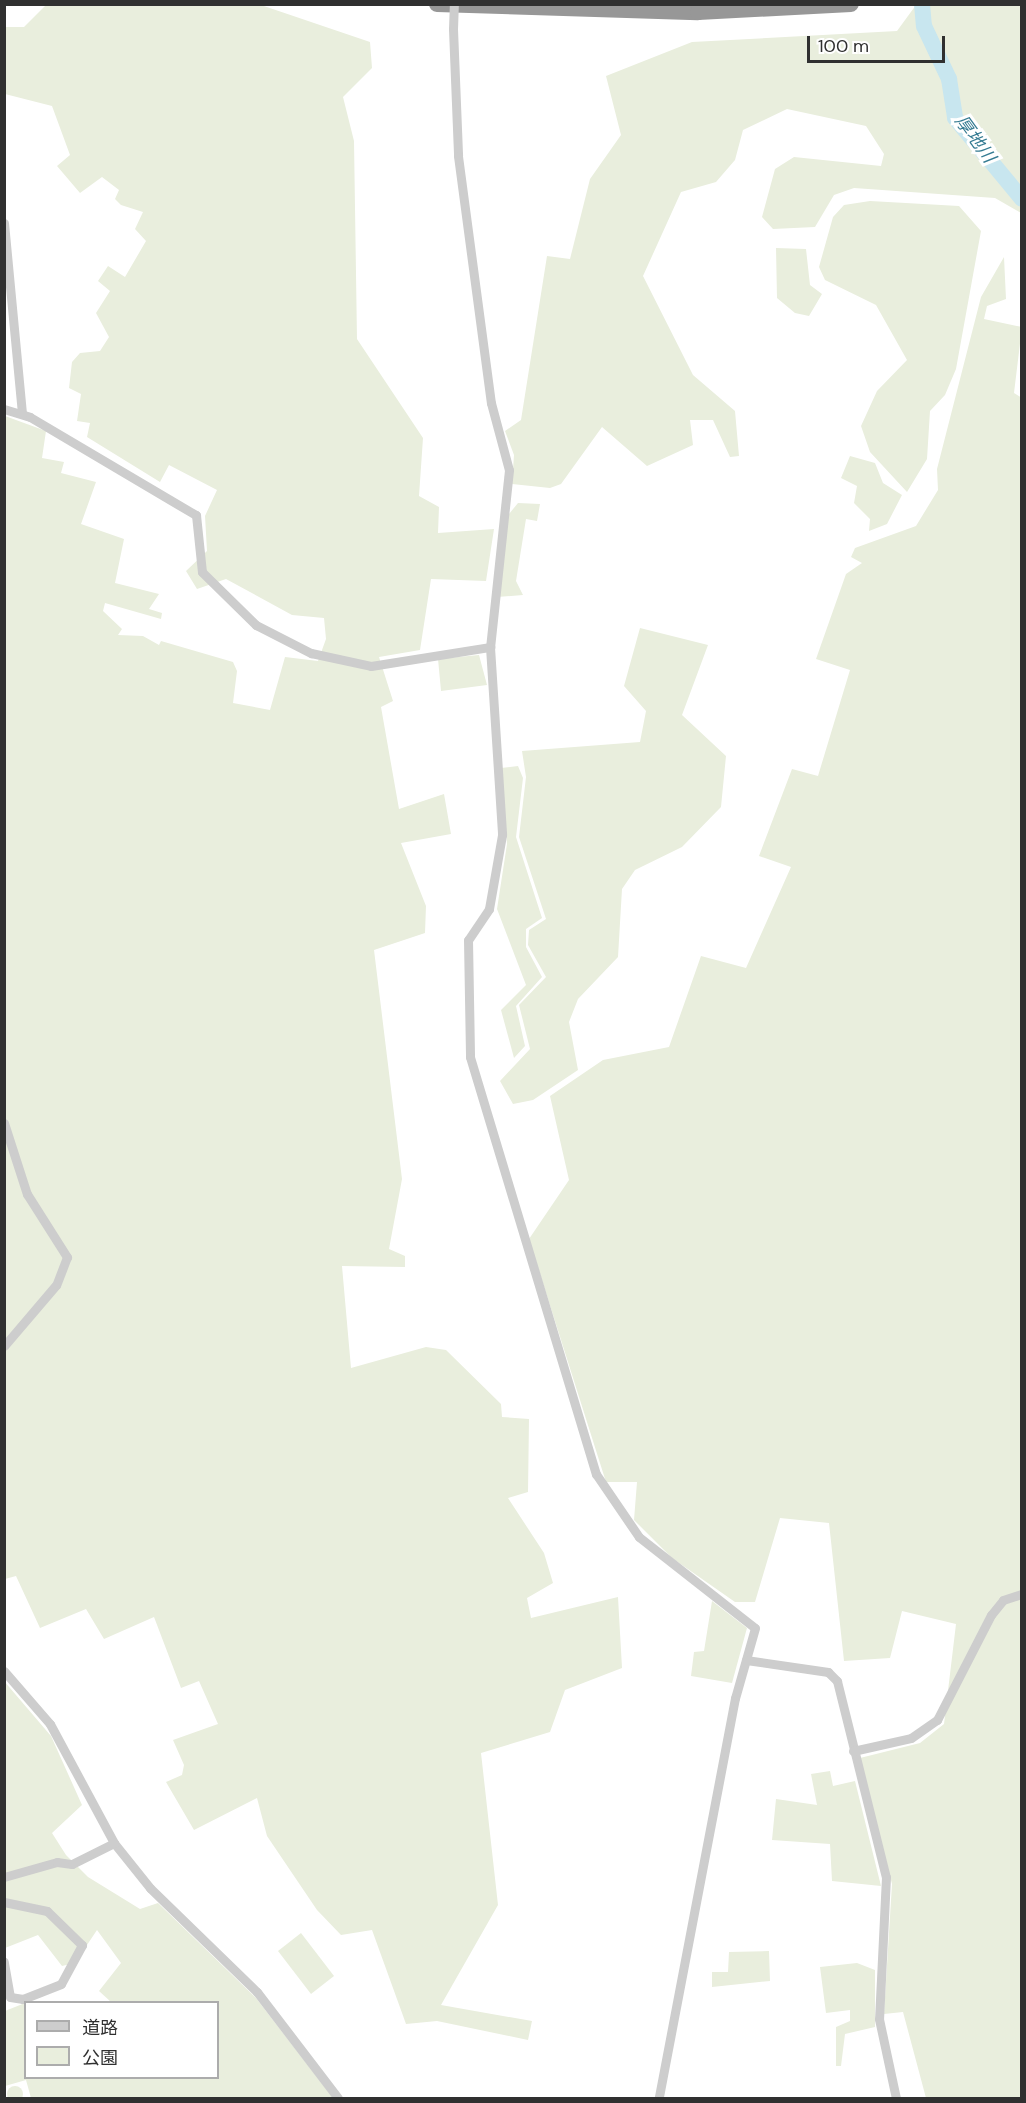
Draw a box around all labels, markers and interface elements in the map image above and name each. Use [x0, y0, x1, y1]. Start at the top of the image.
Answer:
scale bar [810, 24, 948, 62]
text: 100 m [818, 34, 869, 58]
water label: 厚地川 [950, 111, 1000, 167]
legend [24, 2001, 219, 2079]
text: 道路 [82, 2016, 118, 2040]
text: 公園 [82, 2046, 118, 2070]

